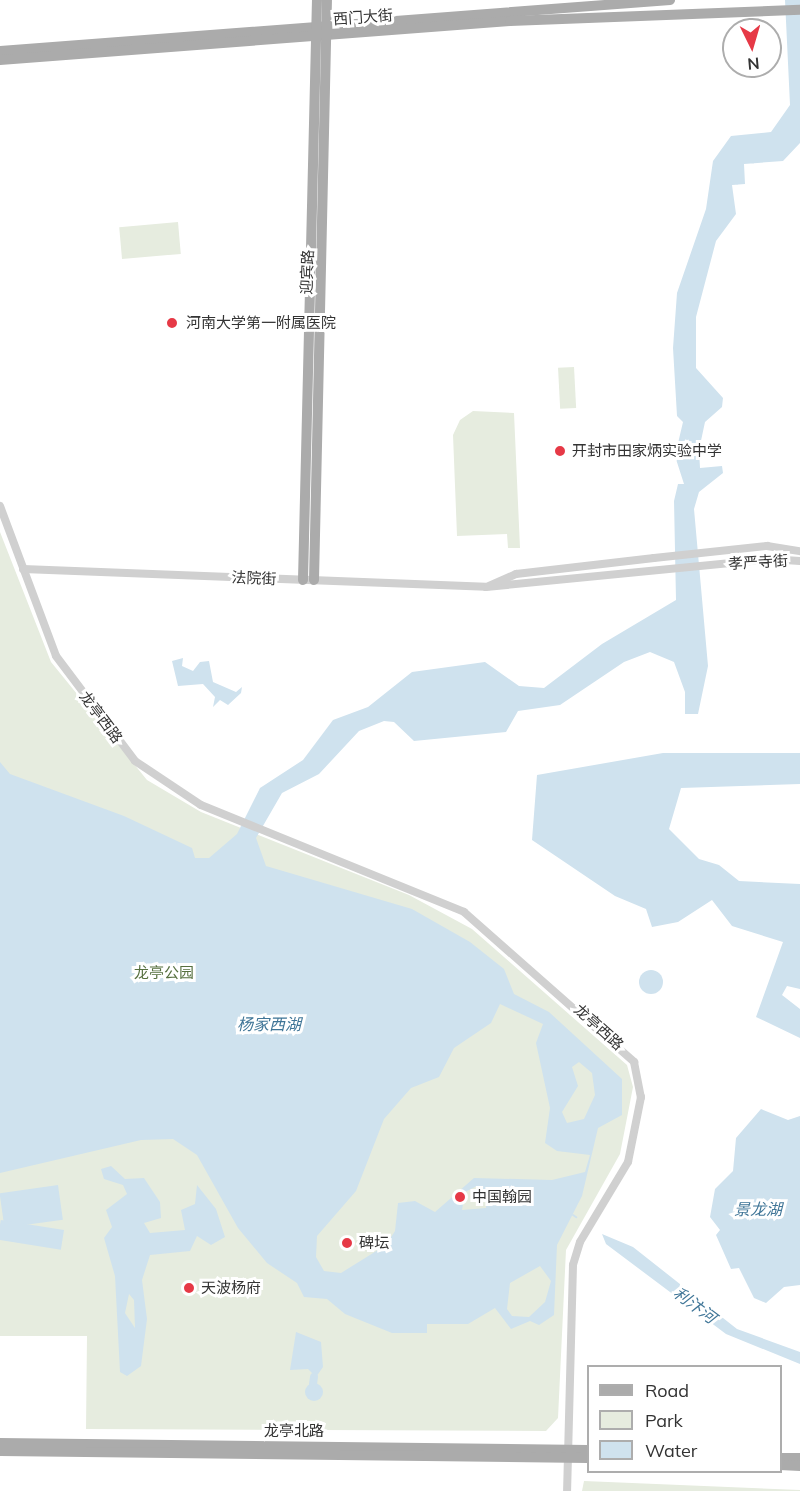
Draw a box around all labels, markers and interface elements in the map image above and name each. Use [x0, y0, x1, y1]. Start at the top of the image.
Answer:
street label: 西门大街 [332, 6, 394, 28]
north arrow [722, 18, 782, 78]
text: N [746, 53, 760, 74]
street label: 迎宾路 [297, 249, 317, 295]
marker: 河南大学第一附属医院 [163, 314, 181, 332]
place label: 河南大学第一附属医院 [186, 314, 336, 332]
place label: 开封市田家炳实验中学 [572, 442, 722, 460]
marker: 开封市田家炳实验中学 [553, 444, 567, 458]
street label: 孝严寺街 [728, 551, 788, 573]
street label: 法院街 [231, 568, 277, 588]
street label: 龙亭西路 [76, 688, 126, 746]
park label: 龙亭公园 [134, 964, 194, 982]
street label: 龙亭西路 [571, 1000, 627, 1054]
water label: 杨家西湖 [237, 1014, 301, 1034]
place label: 中国翰园 [472, 1188, 532, 1206]
marker: 中国翰园 [453, 1190, 467, 1204]
water label: 景龙湖 [734, 1199, 782, 1219]
place label: 碑坛 [359, 1234, 389, 1252]
marker: 碑坛 [340, 1236, 354, 1250]
place label: 天波杨府 [201, 1279, 261, 1297]
marker: 天波杨府 [182, 1281, 196, 1295]
water label: 利汴河 [670, 1283, 720, 1327]
legend [587, 1365, 782, 1473]
text: Road [645, 1379, 689, 1402]
text: Park [645, 1409, 683, 1432]
street label: 龙亭北路 [264, 1422, 324, 1440]
text: Water [645, 1439, 697, 1462]

